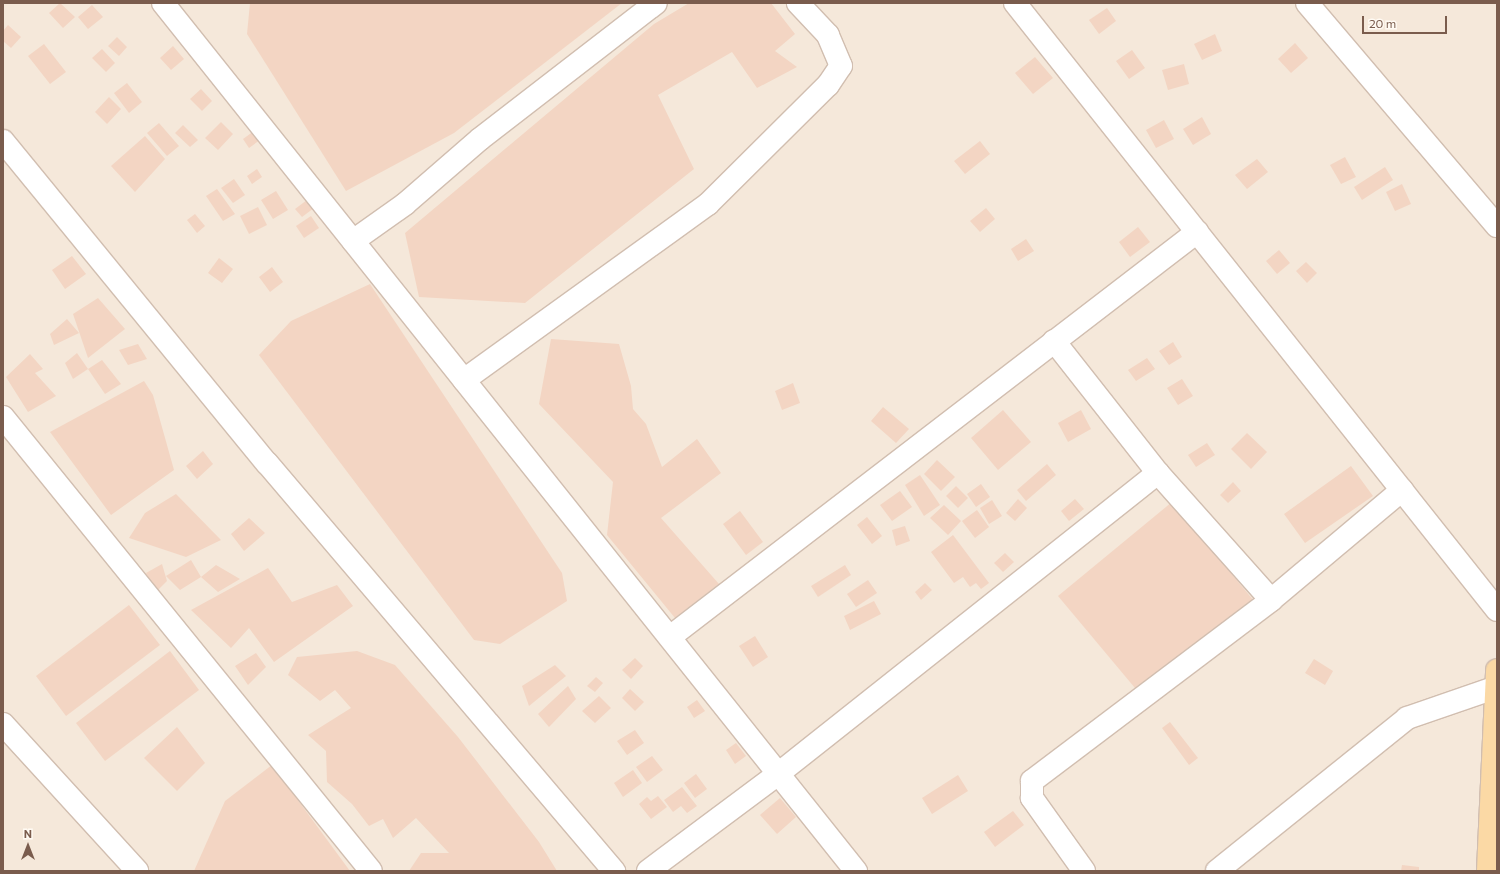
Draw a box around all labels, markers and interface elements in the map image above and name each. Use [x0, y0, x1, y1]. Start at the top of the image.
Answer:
scale bar [1364, 8, 1449, 34]
text: 20 m [1369, 16, 1396, 30]
north arrow [8, 826, 48, 866]
text: N [24, 827, 32, 840]

